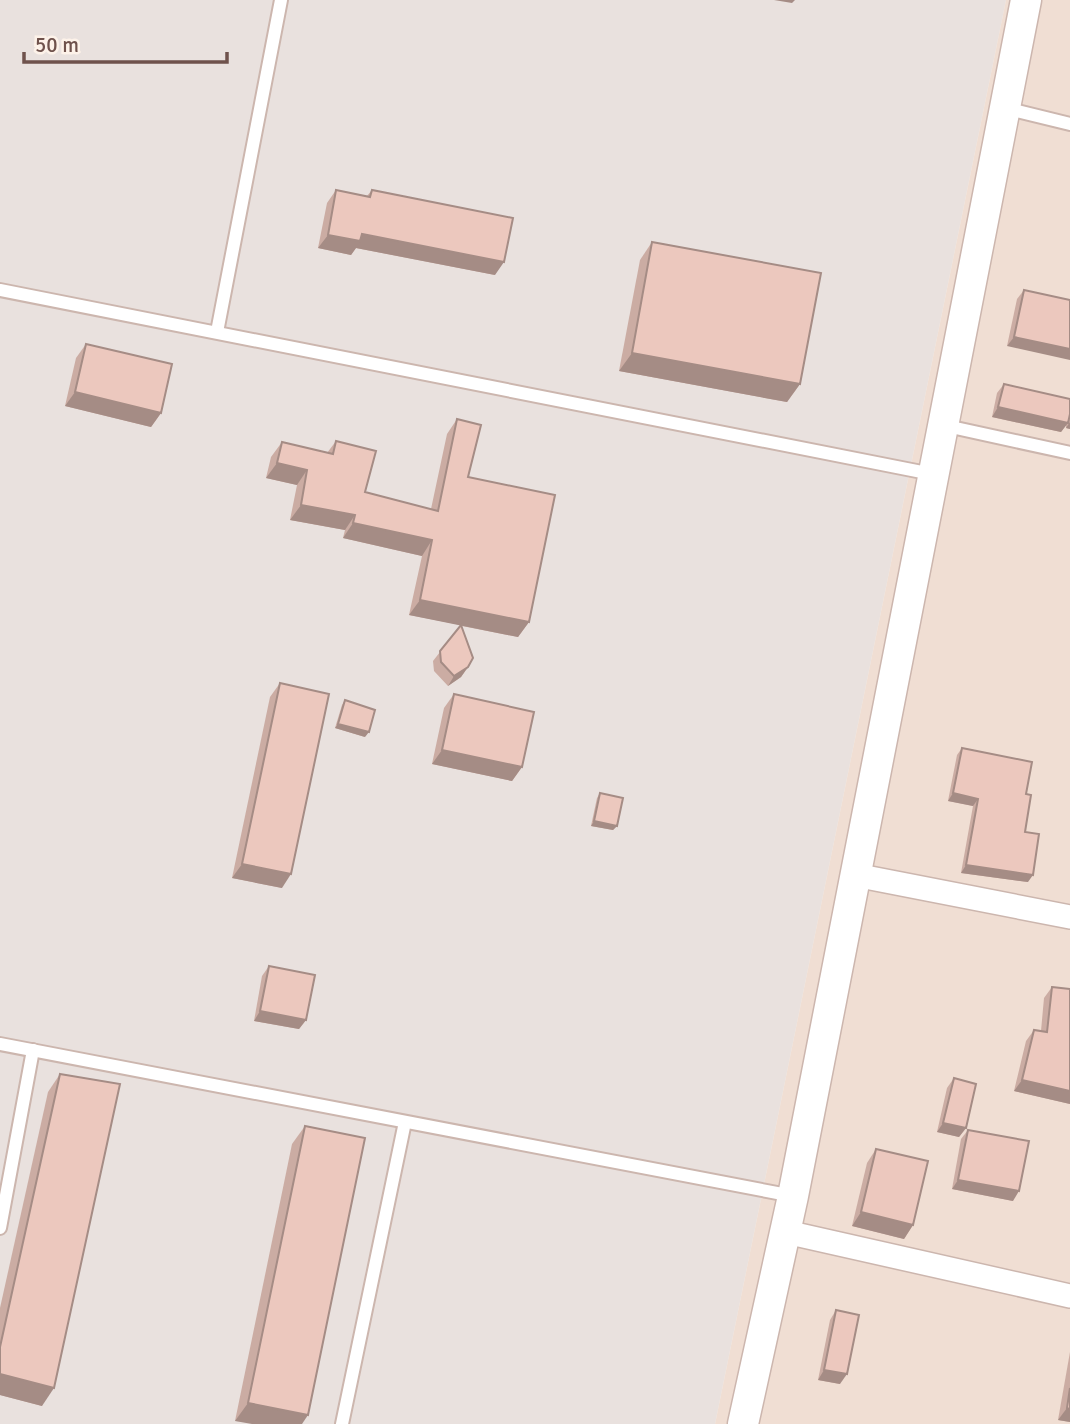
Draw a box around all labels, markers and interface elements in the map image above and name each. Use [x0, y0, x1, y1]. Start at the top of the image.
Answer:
scale bar [24, 21, 228, 65]
text: 50 m [35, 32, 79, 58]

